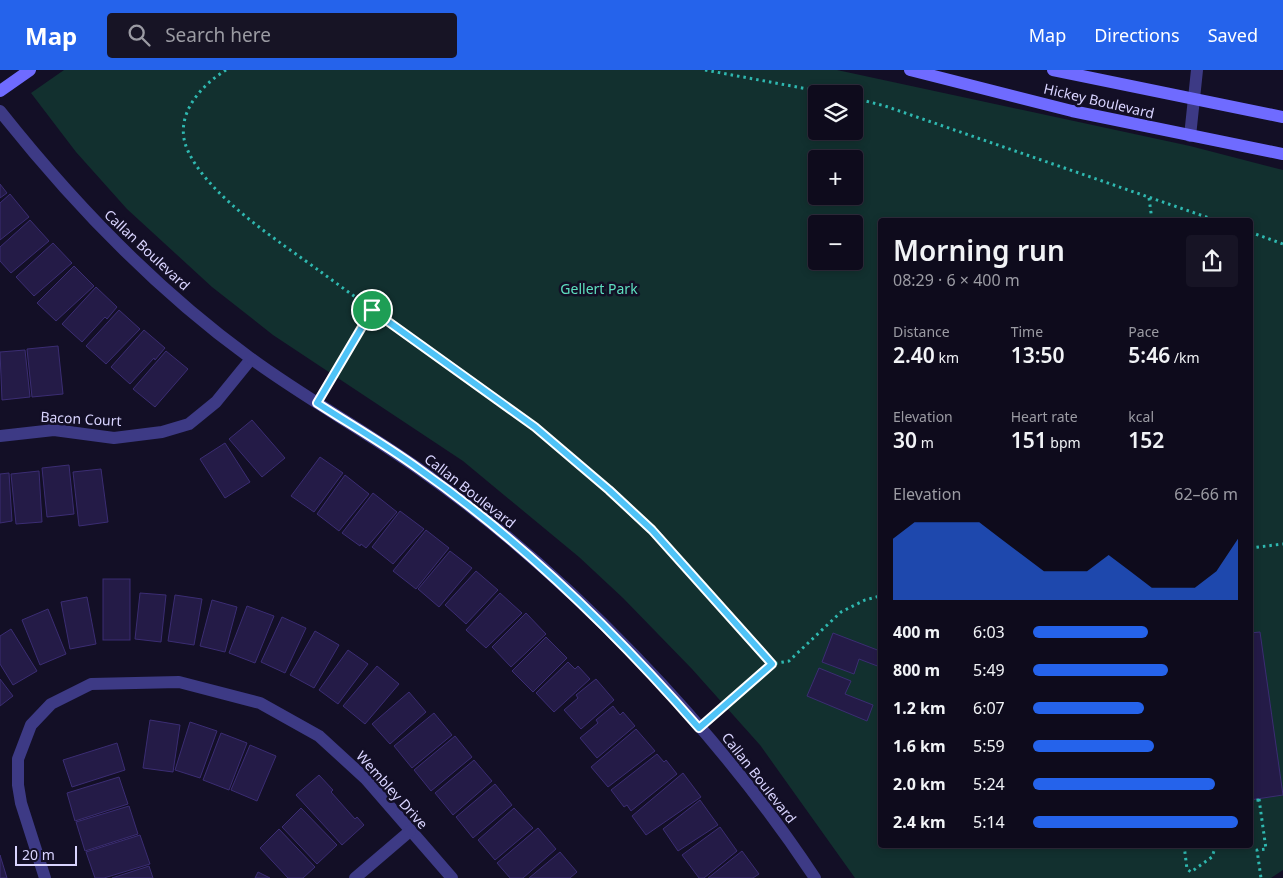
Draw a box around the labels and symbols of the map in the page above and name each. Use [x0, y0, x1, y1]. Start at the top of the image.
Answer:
street label: Hickey Boulevard [1042, 79, 1156, 122]
street label: Callan Boulevard [100, 205, 194, 294]
park label: Gellert Park [560, 279, 638, 298]
pin [351, 289, 393, 331]
street label: Bacon Court [40, 407, 122, 430]
street label: Callan Boulevard [421, 449, 520, 532]
street label: Callan Boulevard [718, 728, 801, 827]
street label: Wembley Drive [352, 747, 433, 833]
scale bar [15, 843, 78, 866]

